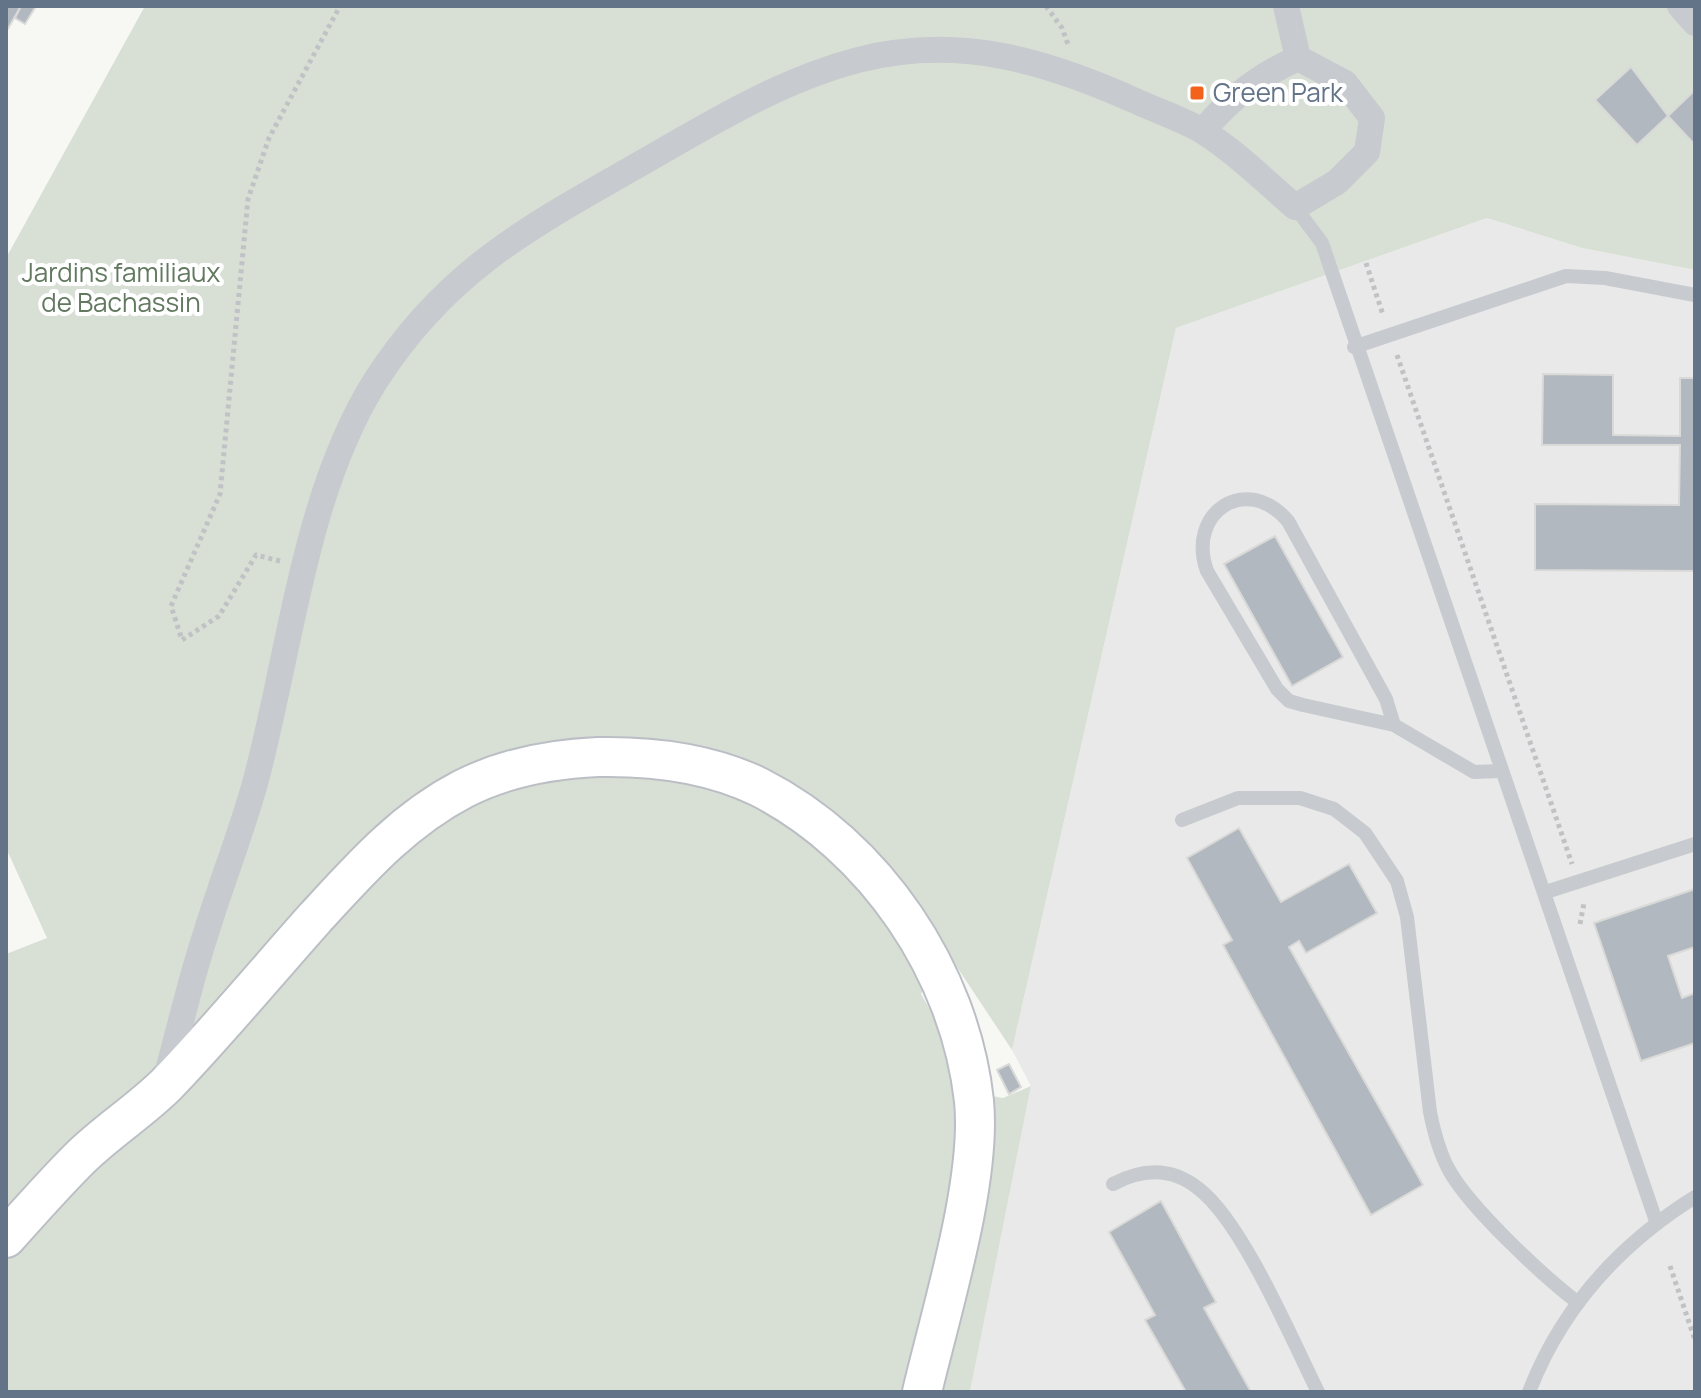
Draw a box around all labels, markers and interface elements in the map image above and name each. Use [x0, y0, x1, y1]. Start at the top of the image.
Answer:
place label: Green Park [1213, 74, 1344, 110]
marker: Green Park [1188, 84, 1206, 102]
park label: Jardins familiaux de Bachassin [22, 254, 221, 320]

